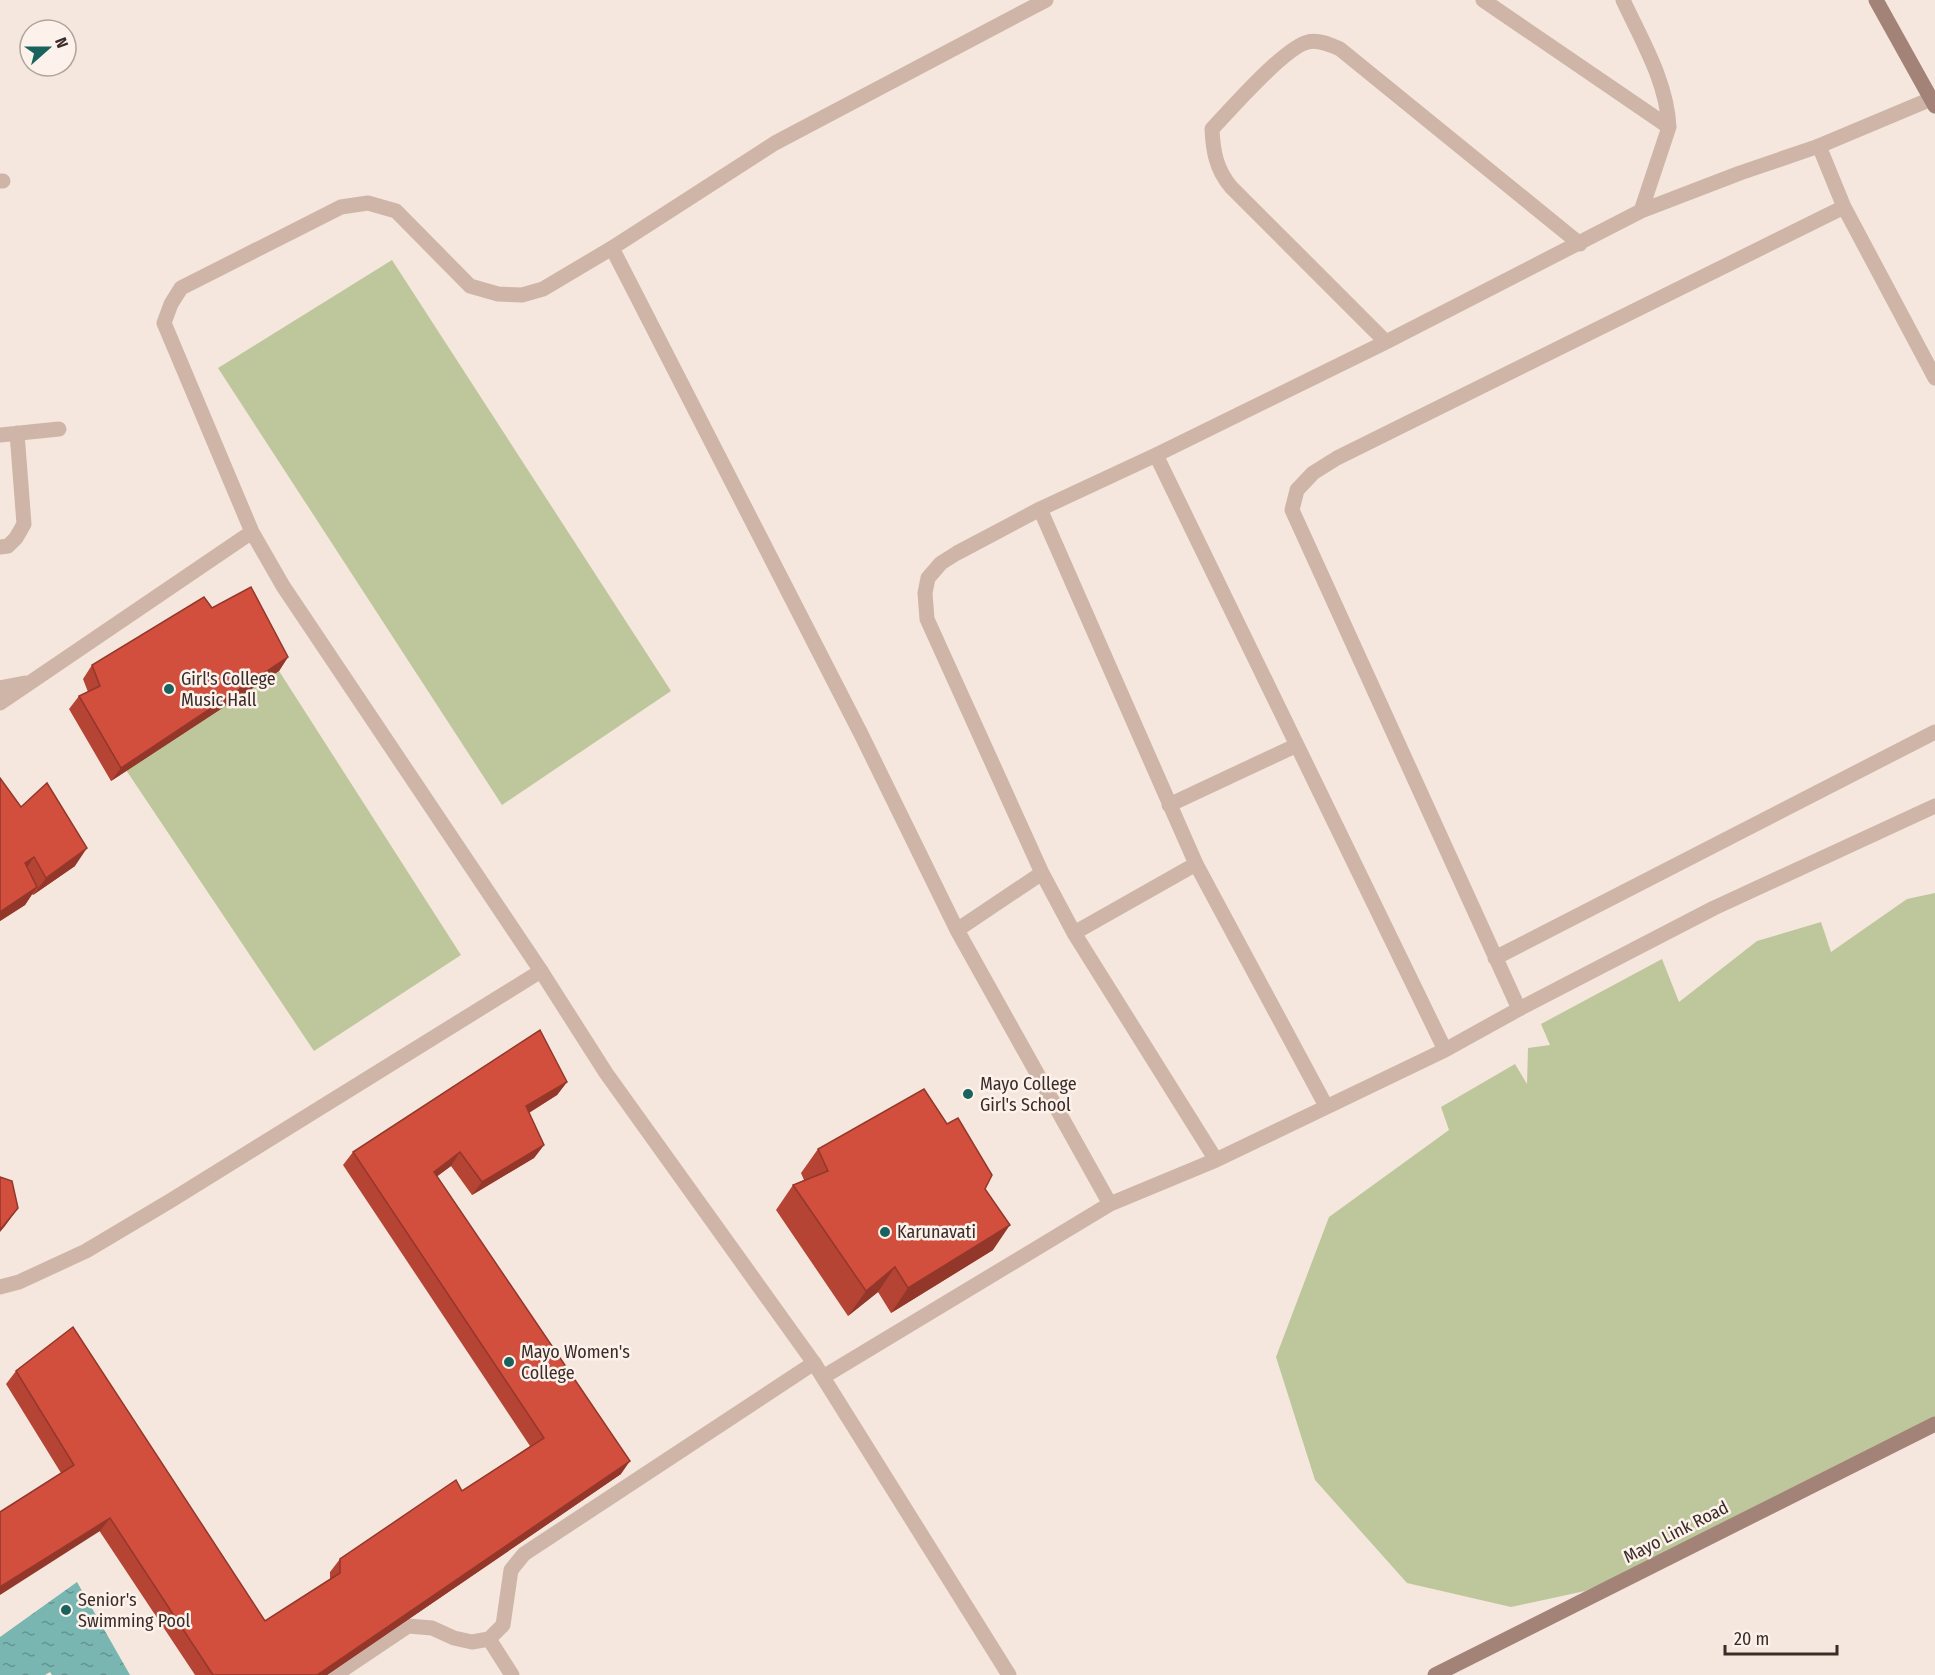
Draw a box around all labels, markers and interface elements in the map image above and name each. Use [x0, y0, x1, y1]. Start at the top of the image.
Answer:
north arrow [18, 18, 78, 78]
text: N [51, 35, 72, 51]
place label: Girl's College Music Hall [181, 668, 276, 711]
marker: Girl's College Music Hall [162, 682, 176, 696]
place label: Mayo College Girl's School [980, 1073, 1077, 1116]
marker: Mayo College Girl's School [961, 1087, 975, 1101]
place label: Karunavati [897, 1221, 976, 1243]
marker: Karunavati [878, 1225, 892, 1239]
place label: Mayo Women's College [521, 1341, 630, 1384]
marker: Mayo Women's College [502, 1355, 516, 1369]
street label: Mayo Link Road [1620, 1496, 1732, 1568]
place label: Senior's Swimming Pool [78, 1589, 190, 1632]
marker: Senior's Swimming Pool [59, 1603, 73, 1617]
scale bar [1725, 1618, 1838, 1656]
text: 20 m [1734, 1628, 1769, 1650]

